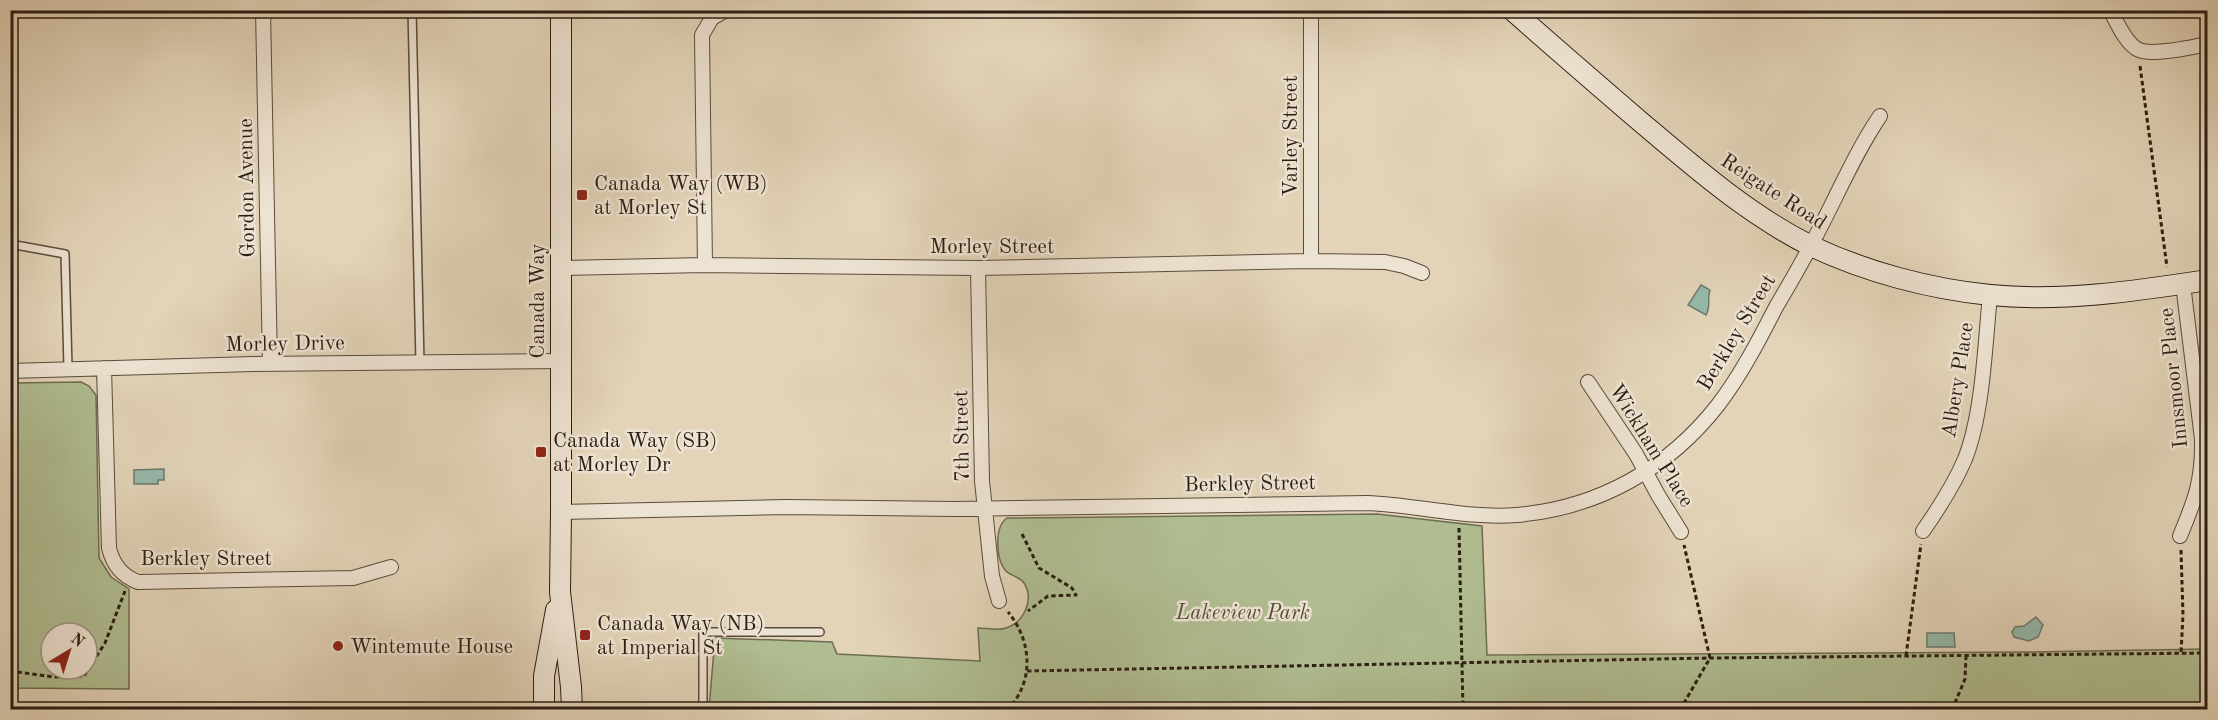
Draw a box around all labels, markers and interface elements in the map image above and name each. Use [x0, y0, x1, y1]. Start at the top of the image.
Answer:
street label: Varley Street [1281, 75, 1302, 197]
street label: Gordon Avenue [236, 118, 259, 258]
street label: Reigate Road [1716, 150, 1830, 234]
place label: Canada Way (WB) at Morley St [594, 174, 768, 219]
marker: Canada Way (WB) at Morley St [575, 188, 589, 202]
street label: Morley Street [930, 237, 1054, 258]
street label: Canada Way [528, 243, 549, 359]
street label: Berkley Street [1694, 271, 1780, 395]
street label: Innsmoor Place [2157, 307, 2192, 449]
street label: Albery Place [1939, 321, 1978, 440]
street label: Morley Drive [225, 333, 345, 356]
street label: Wickham Place [1605, 381, 1697, 511]
street label: 7th Street [951, 390, 974, 482]
place label: Canada Way (SB) at Morley Dr [553, 431, 717, 476]
marker: Canada Way (SB) at Morley Dr [534, 445, 548, 459]
street label: Berkley Street [1184, 473, 1316, 496]
street label: Berkley Street [140, 549, 272, 570]
park label: Lakeview Park [1175, 603, 1310, 624]
place label: Canada Way (NB) at Imperial St [597, 614, 764, 659]
north arrow [39, 621, 99, 681]
marker: Canada Way (NB) at Imperial St [578, 628, 592, 642]
text: N [67, 631, 87, 651]
place label: Wintemute House [350, 637, 513, 658]
marker: Wintemute House [331, 639, 345, 653]

